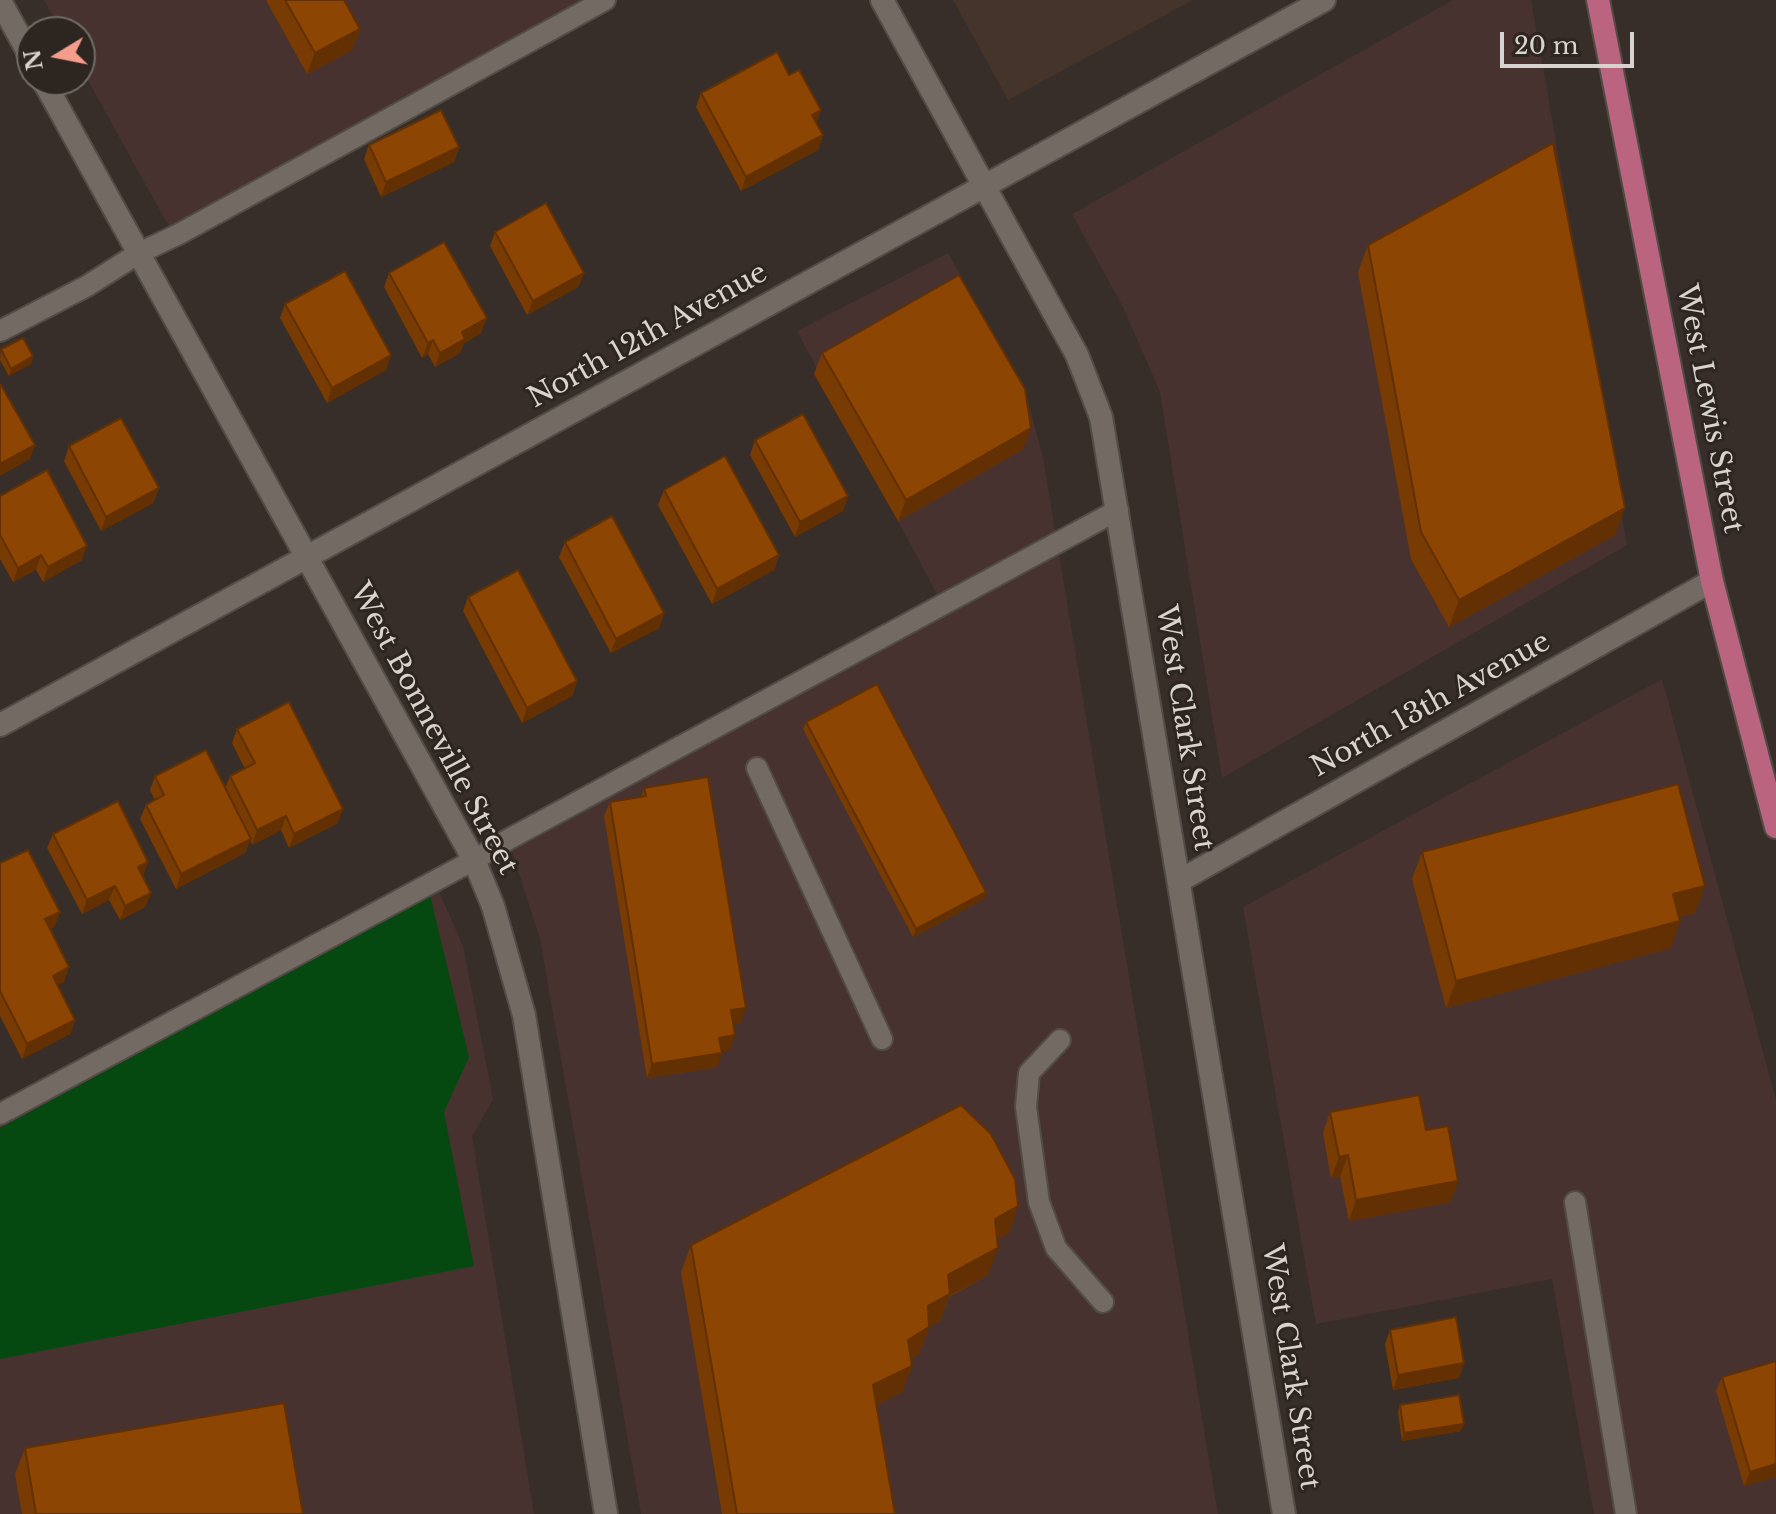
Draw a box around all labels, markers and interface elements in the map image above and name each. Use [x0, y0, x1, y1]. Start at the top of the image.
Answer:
north arrow [16, 16, 96, 96]
scale bar [1504, 16, 1638, 66]
text: 20 m [1514, 31, 1579, 60]
text: N [19, 47, 49, 72]
street label: North 12th Avenue [523, 256, 773, 416]
street label: West Lewis Street [1668, 282, 1750, 536]
street label: West Bonneville Street [342, 577, 524, 881]
street label: West Clark Street [1148, 603, 1220, 853]
street label: North 13th Avenue [1306, 625, 1556, 785]
street label: West Clark Street [1254, 1242, 1326, 1492]

